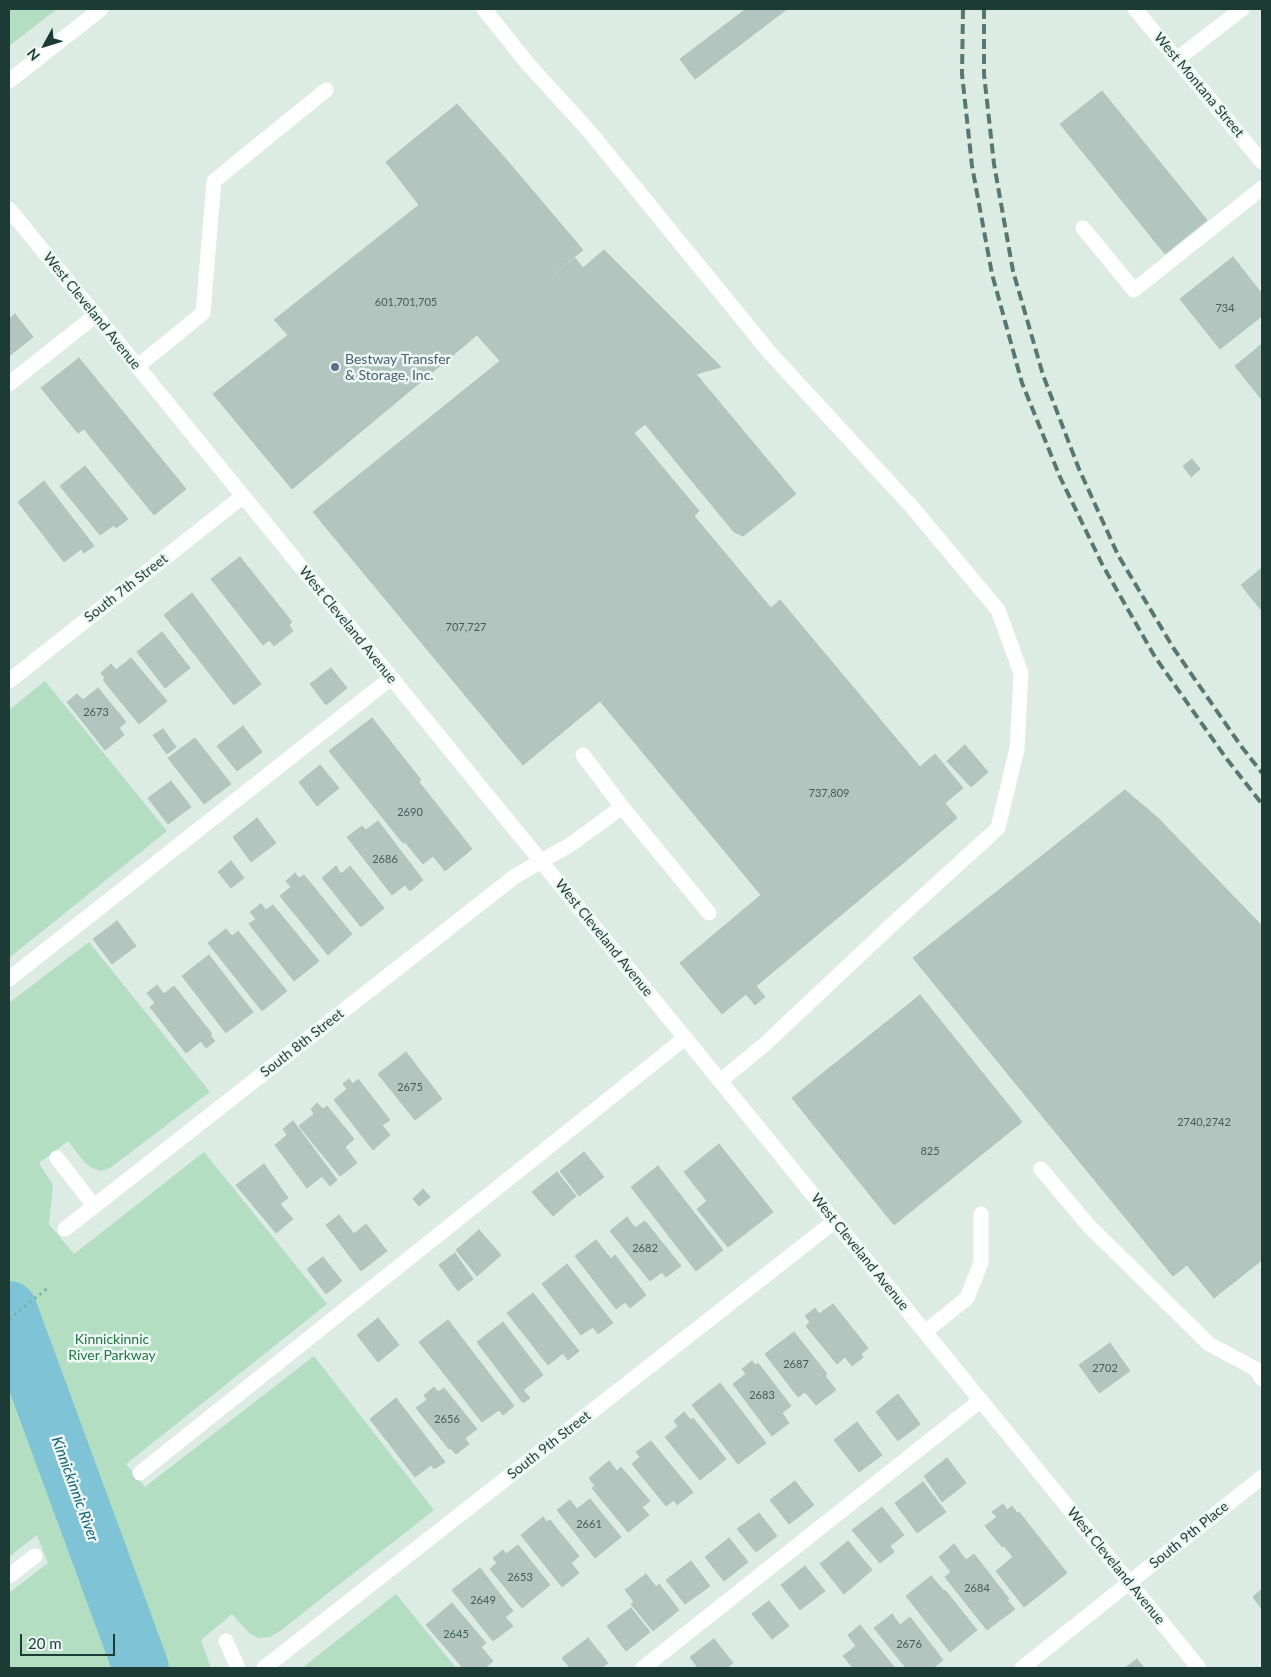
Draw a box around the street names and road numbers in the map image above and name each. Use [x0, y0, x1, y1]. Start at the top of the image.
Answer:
street label: West Montana Street [1150, 29, 1248, 141]
street label: West Cleveland Avenue [40, 249, 144, 373]
street label: South 7th Street [81, 550, 171, 626]
street label: West Cleveland Avenue [296, 563, 400, 687]
street label: West Cleveland Avenue [552, 876, 656, 1000]
street label: South 8th Street [257, 1005, 347, 1081]
street label: West Cleveland Avenue [808, 1190, 912, 1314]
street label: South 9th Street [504, 1407, 594, 1483]
street label: South 9th Place [1146, 1498, 1232, 1572]
street label: West Cleveland Avenue [1064, 1504, 1168, 1628]

